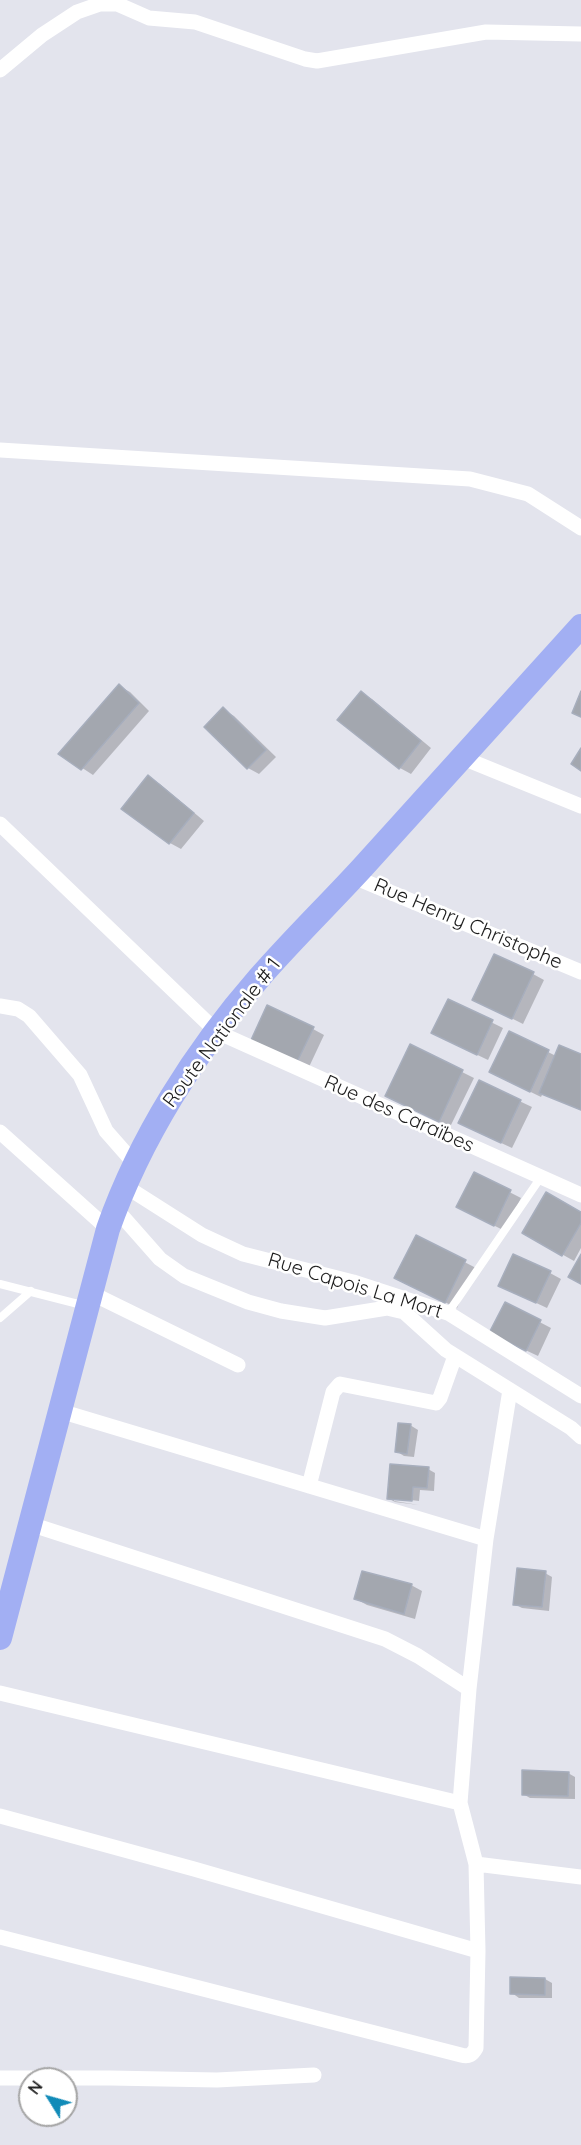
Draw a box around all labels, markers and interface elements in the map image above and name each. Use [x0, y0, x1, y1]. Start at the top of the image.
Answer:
street label: Rue Henry Christophe [370, 873, 566, 975]
street label: Route Nationale # 1 [158, 954, 286, 1112]
street label: Rue des Caraïbes [320, 1070, 478, 1158]
street label: Rue Capois La Mort [265, 1248, 445, 1324]
north arrow [18, 2067, 78, 2127]
text: N [24, 2077, 47, 2098]

